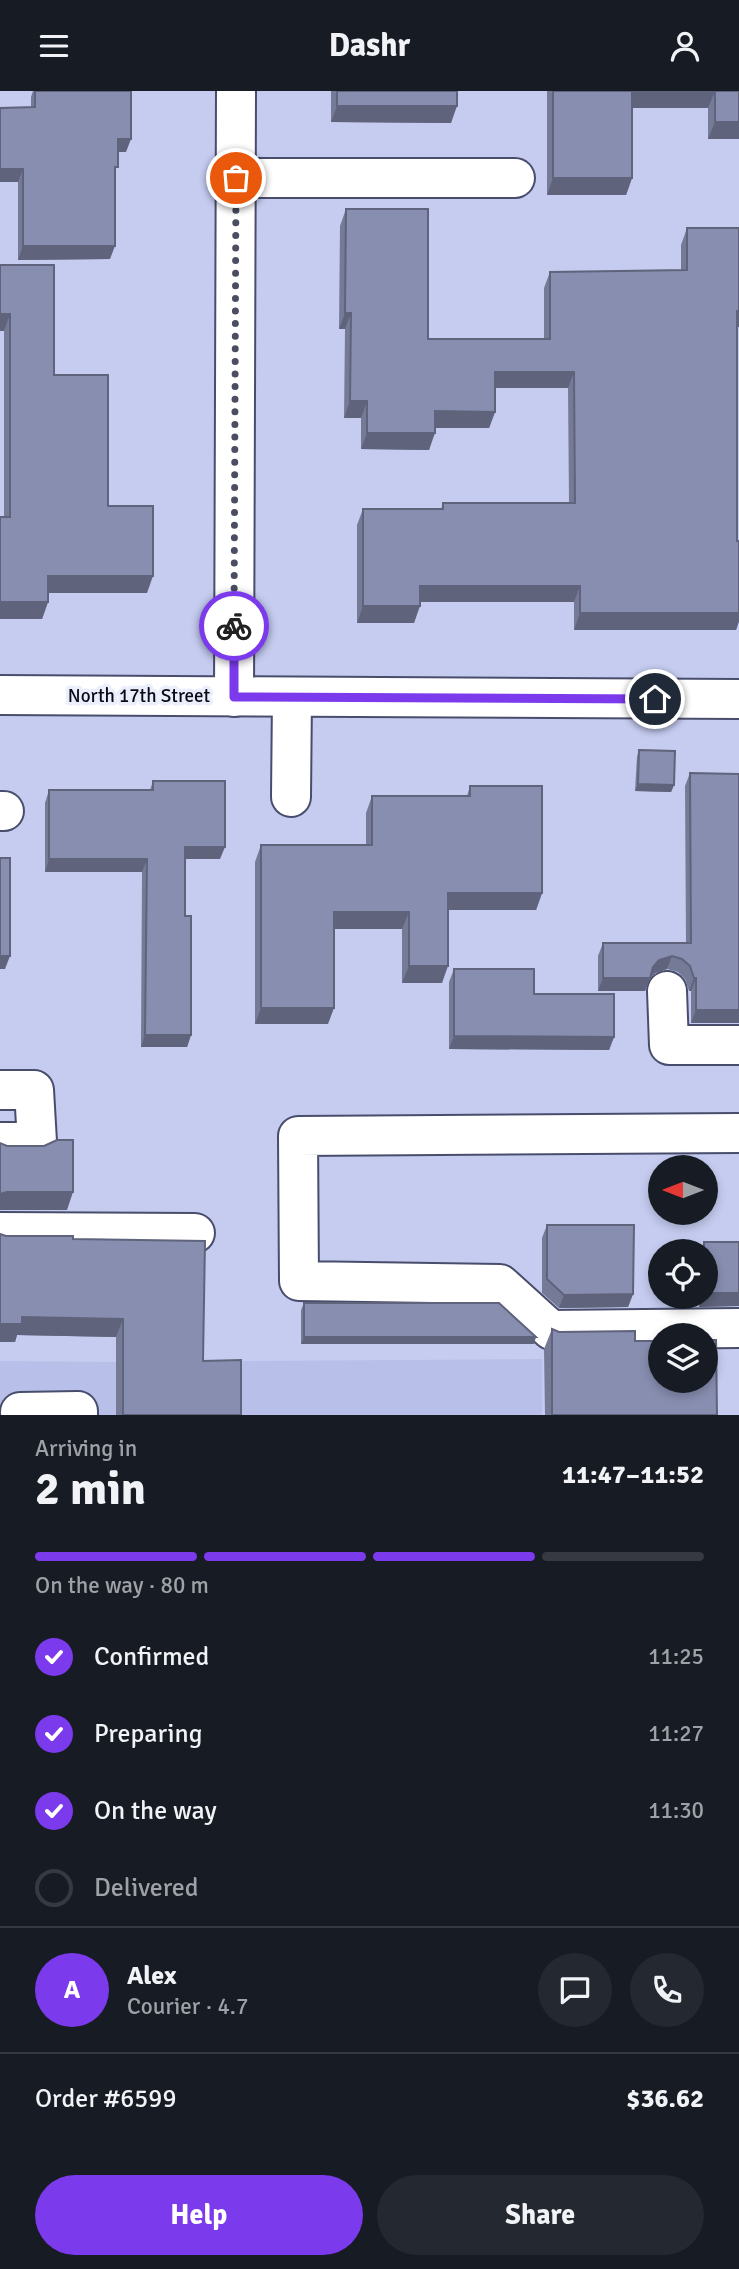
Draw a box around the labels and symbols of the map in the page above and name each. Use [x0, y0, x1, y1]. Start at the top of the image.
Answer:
pin [206, 148, 266, 208]
courier [199, 591, 269, 661]
pin [625, 669, 685, 729]
street label: North 17th Street [68, 684, 211, 708]
north arrow [648, 1155, 718, 1225]

